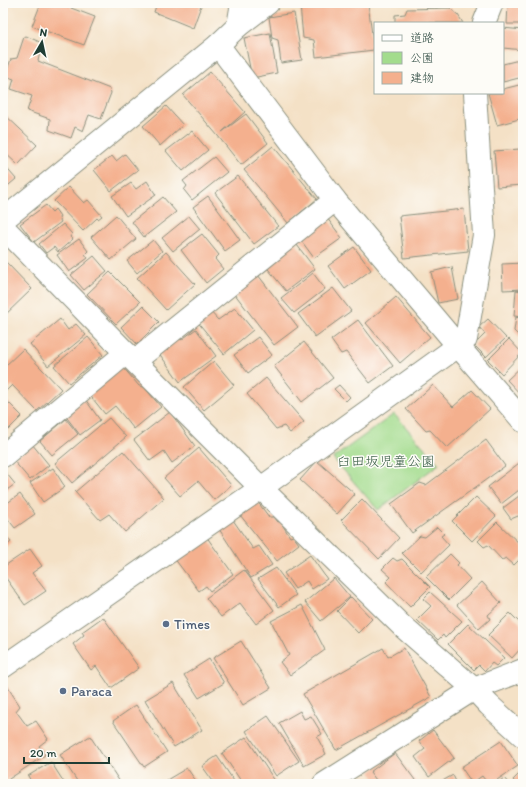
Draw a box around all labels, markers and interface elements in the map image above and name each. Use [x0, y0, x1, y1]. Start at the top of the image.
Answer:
north arrow [22, 22, 62, 62]
legend [374, 22, 504, 94]
text: N [39, 26, 48, 40]
text: 道路 [410, 31, 434, 45]
text: 公園 [410, 51, 434, 65]
text: 建物 [410, 71, 434, 85]
park label: 臼田坂児童公園 [337, 453, 435, 470]
place label: Times [174, 616, 210, 633]
marker: Times [161, 619, 171, 629]
place label: Paraca [71, 683, 113, 700]
marker: Paraca [58, 686, 68, 696]
scale bar [24, 739, 109, 765]
text: 20 m [30, 746, 57, 760]

